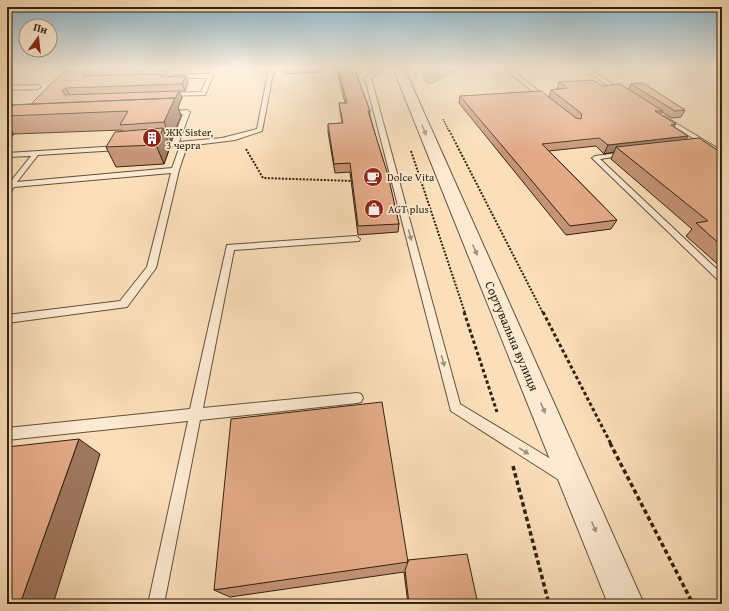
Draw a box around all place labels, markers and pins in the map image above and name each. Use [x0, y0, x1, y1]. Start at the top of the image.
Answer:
place label: ЖК Sister, 3 черга [165, 124, 214, 153]
building icon: ЖК Sister, 3 черга [141, 127, 163, 149]
cafe icon: Dolce Vita [362, 166, 384, 188]
place label: Dolce Vita [387, 169, 435, 185]
shop icon: AGT plus [363, 198, 385, 220]
place label: AGT plus [388, 201, 429, 217]

